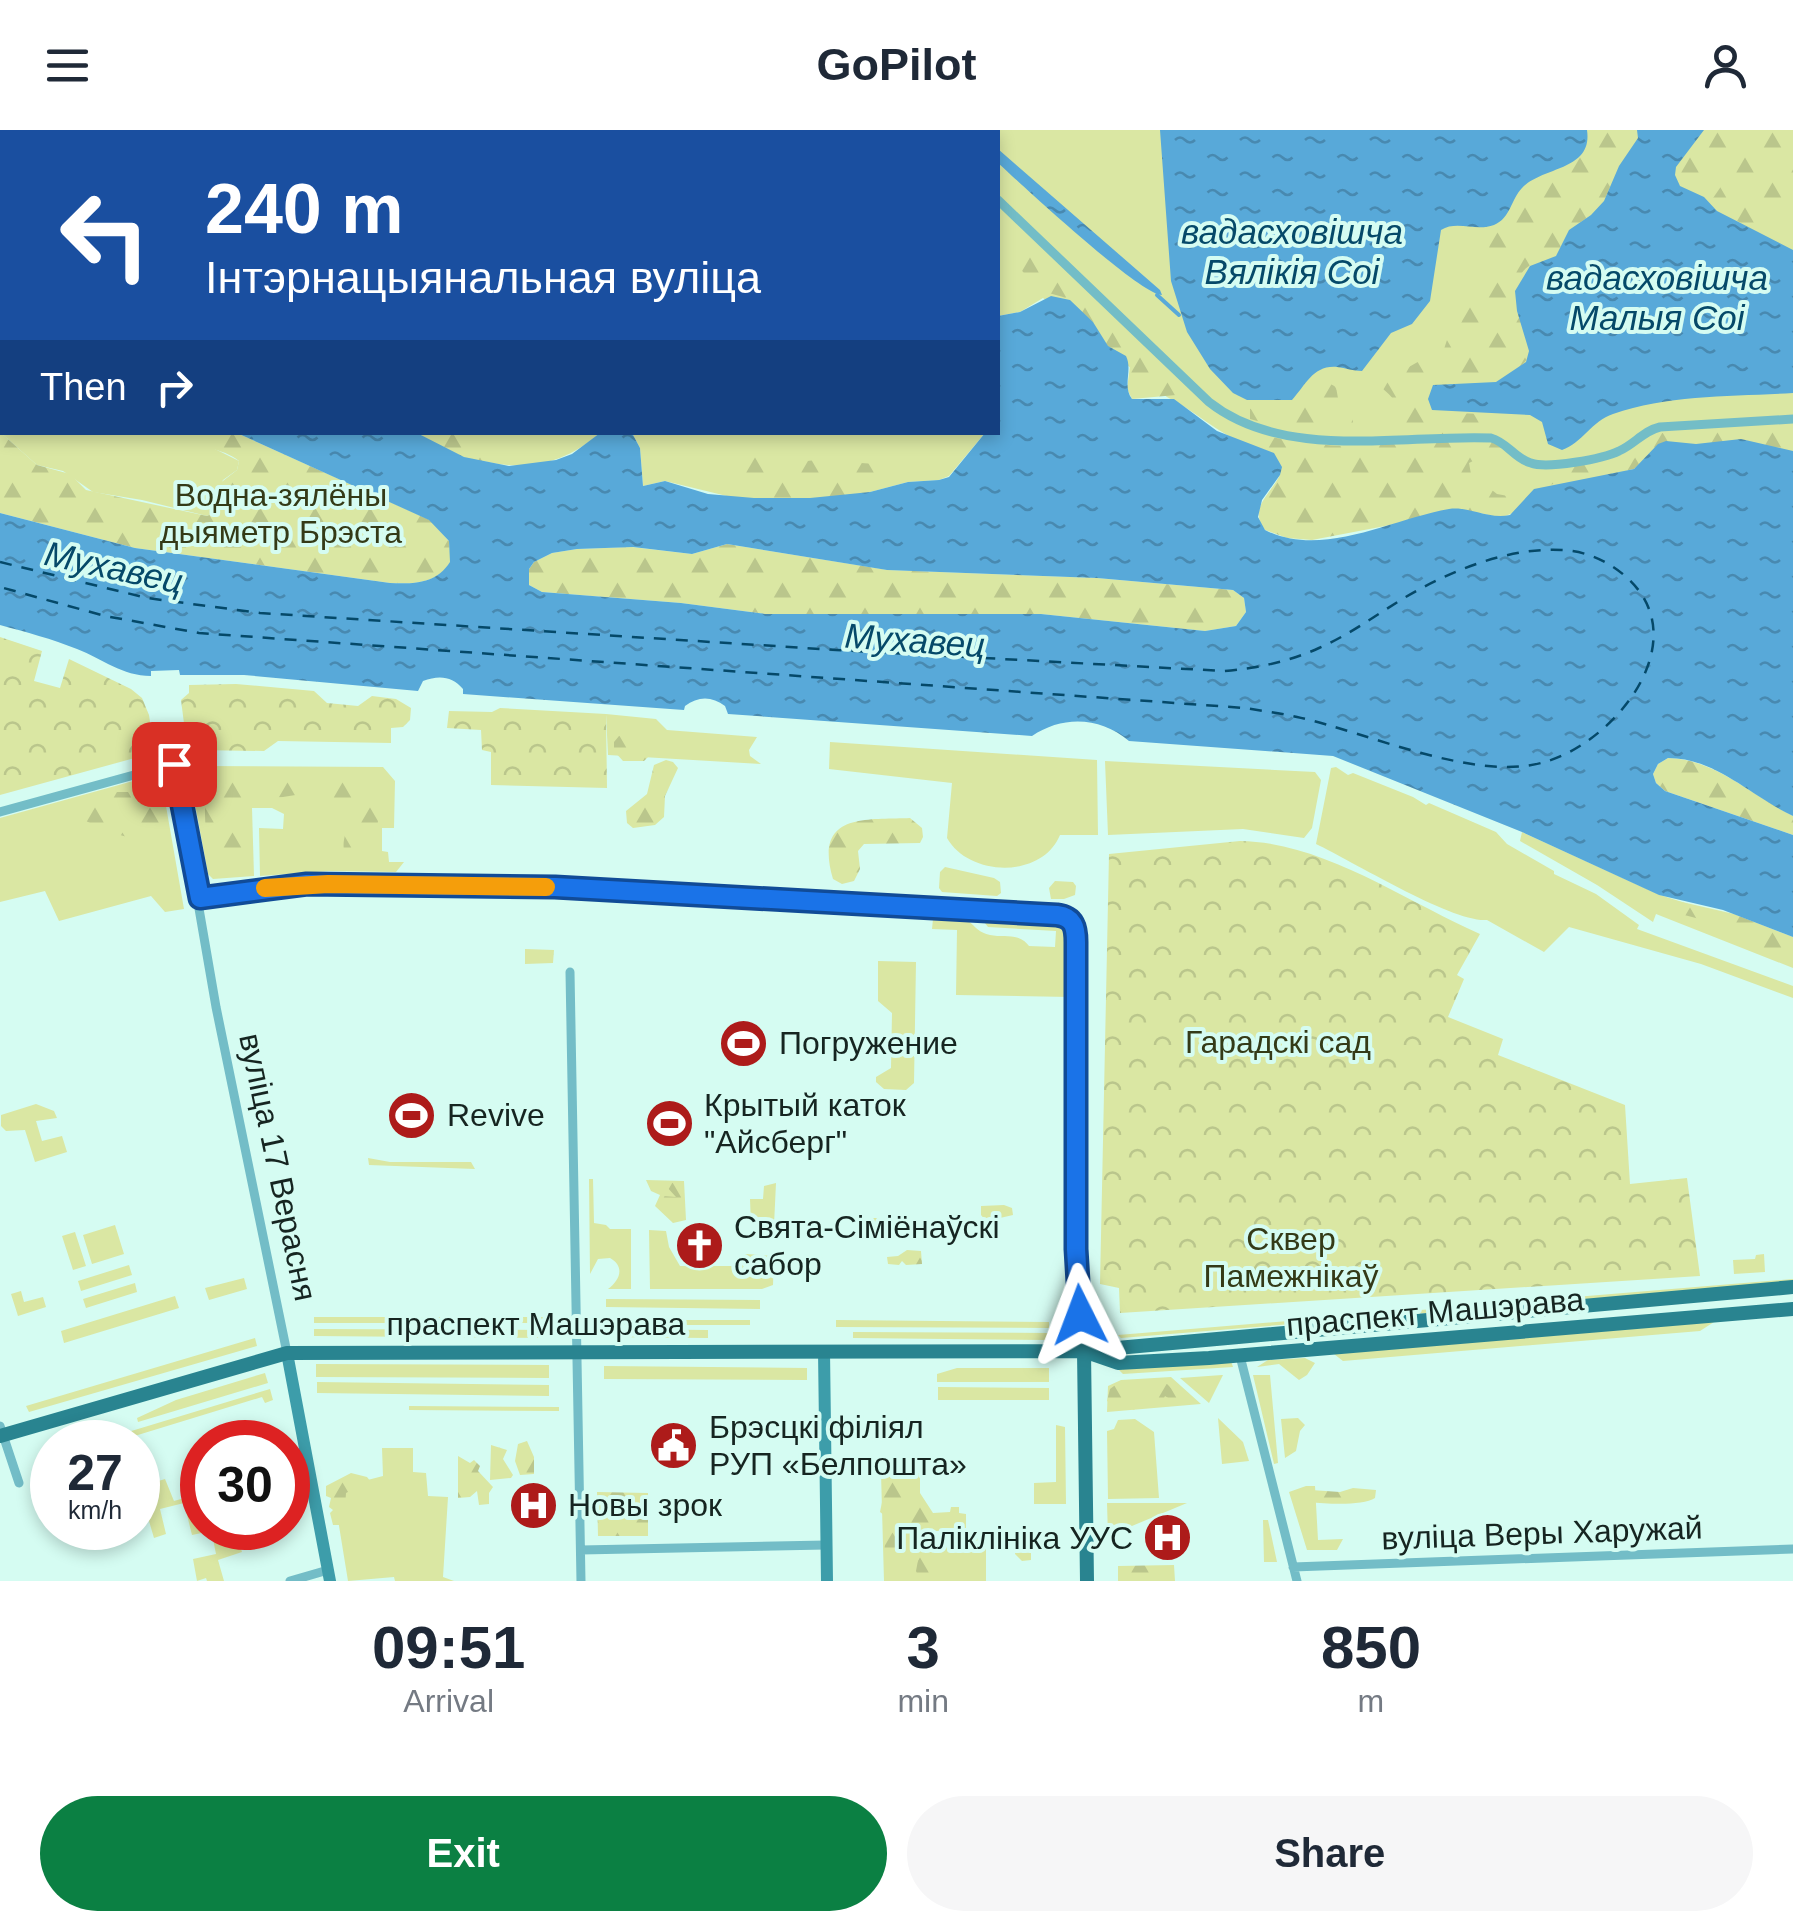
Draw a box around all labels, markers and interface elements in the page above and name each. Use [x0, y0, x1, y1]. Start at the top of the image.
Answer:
icon: menu [40, 38, 95, 93]
icon: person [1698, 38, 1753, 93]
text: GoPilot [817, 39, 976, 90]
icon: left [40, 170, 170, 300]
text: 240 m [205, 170, 403, 248]
water label: вадасховішча Вялікія Соі [1181, 212, 1403, 291]
text: Інтэрнацыянальная вуліца [205, 252, 761, 303]
water label: вадасховішча Малыя Соі [1546, 258, 1768, 337]
icon: right [147, 360, 202, 415]
text: Then [40, 366, 127, 408]
park label: Водна-зялёны дыяметр Брэста [160, 477, 402, 550]
water label: Мухавец [41, 533, 187, 601]
water label: Мухавец [844, 616, 986, 664]
pin [132, 722, 217, 807]
icon: arrive [147, 737, 202, 792]
sports icon: Погружение [718, 1017, 770, 1069]
park label: Гарадскі сад [1185, 1024, 1371, 1060]
place label: Погружение [779, 1025, 958, 1061]
street label: вуліца 17 Верасня [232, 1030, 324, 1304]
place label: Крытый каток "Айсберг" [704, 1087, 907, 1160]
sports icon: Revive [386, 1089, 438, 1141]
place label: Revive [447, 1097, 545, 1133]
sports icon: Крытый каток "Айсберг" [643, 1097, 695, 1149]
place label: Свята-Сіміёнаўскі сабор [734, 1209, 1000, 1282]
church icon: Свята-Сіміёнаўскі сабор [673, 1219, 725, 1271]
park label: Сквер Памежнікаў [1204, 1221, 1378, 1294]
position arrow [1028, 1263, 1132, 1367]
street label: праспект Машэрава [1285, 1281, 1586, 1343]
street label: праспект Машэрава [387, 1306, 686, 1342]
place label: Брэсцкі філіял РУП «Белпошта» [709, 1409, 967, 1482]
public building icon: Брэсцкі філіял РУП «Белпошта» [648, 1419, 700, 1471]
speed limit sign: 30 [180, 1420, 310, 1550]
text: 27 [67, 1445, 123, 1501]
hospital icon: Новы зрок [507, 1479, 559, 1531]
place label: Новы зрок [568, 1487, 723, 1523]
text: km/h [68, 1496, 122, 1524]
street label: вуліца Веры Харужай [1381, 1509, 1703, 1557]
hospital icon: Паліклініка УУС [1142, 1512, 1194, 1564]
place label: Паліклініка УУС [896, 1520, 1133, 1556]
text: 09:51 [372, 1614, 525, 1681]
text: 3 [906, 1614, 940, 1681]
text: 850 [1321, 1614, 1421, 1681]
text: Arrival [403, 1683, 494, 1719]
text: min [897, 1683, 949, 1719]
text: m [1358, 1683, 1384, 1719]
button: Exit [40, 1796, 887, 1911]
button: Share [907, 1796, 1753, 1911]

